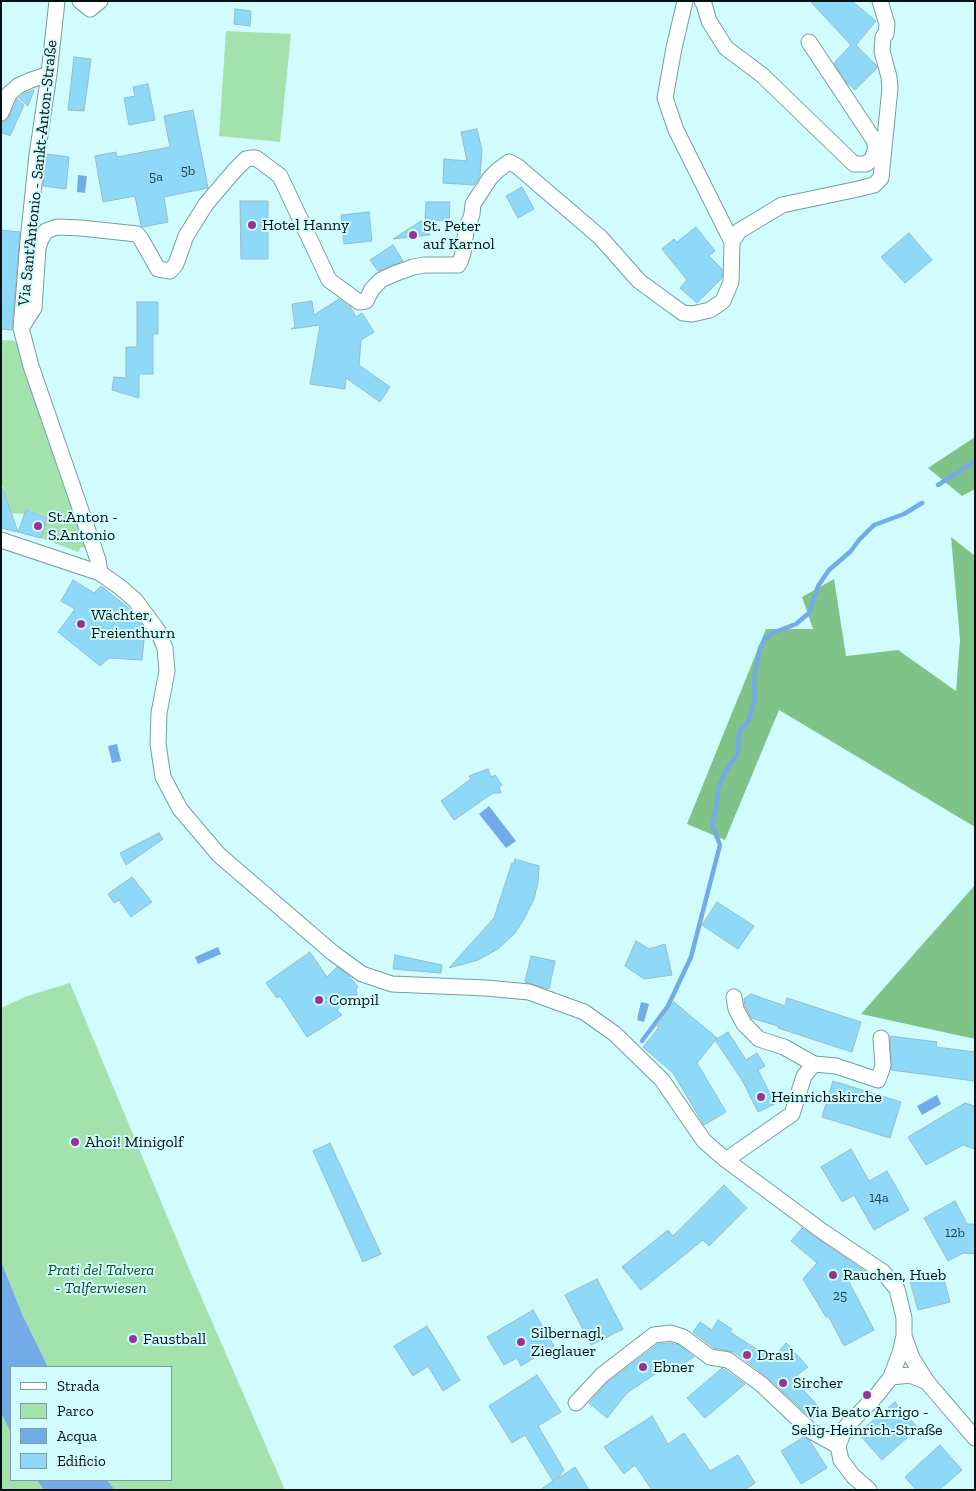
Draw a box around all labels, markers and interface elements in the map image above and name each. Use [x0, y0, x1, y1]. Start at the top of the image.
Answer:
street label: Via Sant'Antonio - Sankt-Anton-Straße [14, 39, 62, 307]
house number: 5b [181, 163, 195, 179]
house number: 5a [149, 169, 163, 185]
place label: Hotel Hanny [262, 215, 349, 235]
place label: St. Peter auf Karnol [423, 216, 495, 254]
marker: Hotel Hanny [246, 219, 258, 231]
marker: St. Peter auf Karnol [407, 229, 419, 241]
place label: St.Anton - S.Antonio [48, 507, 118, 545]
marker: St.Anton - S.Antonio [32, 520, 44, 532]
place label: Wächter, Freienthurn [91, 605, 175, 643]
marker: Wächter, Freienthurn [75, 618, 87, 630]
place label: Compil [329, 990, 379, 1010]
marker: Compil [313, 994, 325, 1006]
place label: Heinrichskirche [771, 1087, 882, 1107]
marker: Heinrichskirche [755, 1091, 767, 1103]
place label: Ahoi! Minigolf [85, 1132, 183, 1152]
marker: Ahoi! Minigolf [69, 1136, 81, 1148]
house number: 14a [869, 1190, 889, 1206]
house number: 12b [945, 1225, 965, 1241]
park label: Prati del Talvera - Talferwiesen [48, 1260, 154, 1298]
place label: Rauchen, Hueb [843, 1265, 946, 1285]
marker: Rauchen, Hueb [827, 1269, 839, 1281]
house number: 25 [833, 1288, 847, 1304]
place label: Silbernagl, Zieglauer [531, 1323, 604, 1361]
place label: Faustball [143, 1329, 206, 1349]
marker: Faustball [127, 1333, 139, 1345]
marker: Silbernagl, Zieglauer [515, 1336, 527, 1348]
place label: Drasl [757, 1345, 794, 1365]
marker: Drasl [741, 1349, 753, 1361]
place label: Ebner [653, 1357, 694, 1377]
marker: Ebner [637, 1361, 649, 1373]
legend [10, 1366, 172, 1481]
place label: Sircher [793, 1373, 843, 1393]
text: Strada [57, 1377, 100, 1395]
marker: Sircher [777, 1377, 789, 1389]
marker: Via Beato Arrigo - Selig-Heinrich-Straße [861, 1389, 873, 1401]
text: Parco [57, 1402, 94, 1420]
place label: Via Beato Arrigo - Selig-Heinrich-Straße [791, 1402, 943, 1440]
text: Acqua [57, 1427, 97, 1445]
text: Edificio [57, 1452, 106, 1470]

